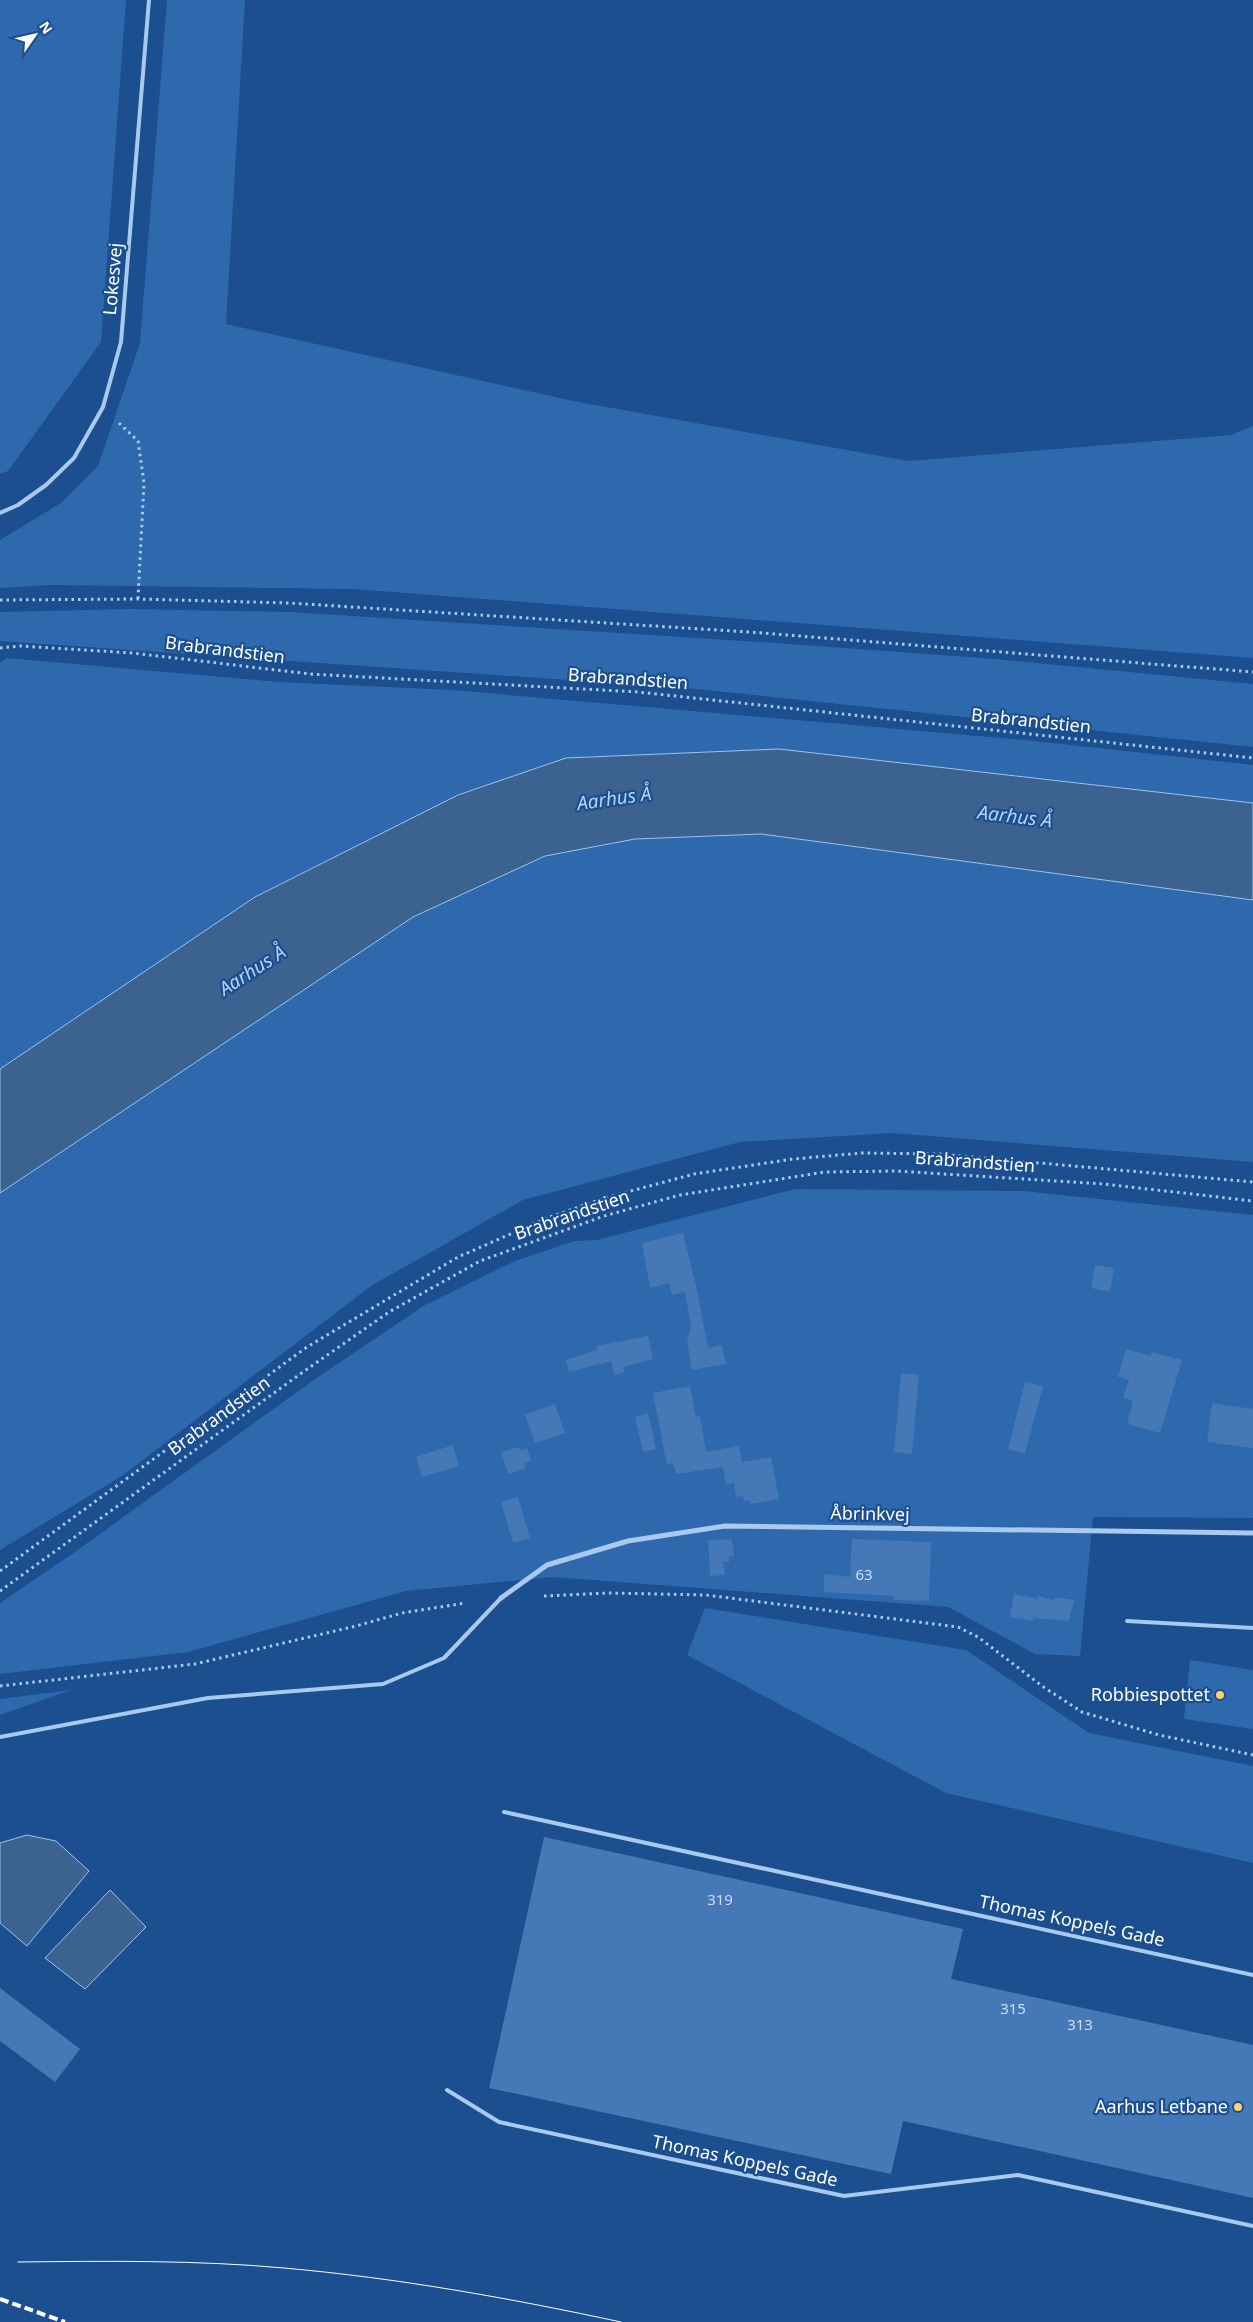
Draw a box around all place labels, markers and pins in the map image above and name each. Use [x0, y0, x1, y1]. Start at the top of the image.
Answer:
place label: Robbiespottet [1091, 1682, 1211, 1706]
marker: Robbiespottet [1214, 1689, 1226, 1701]
place label: Aarhus Letbane [1095, 2094, 1228, 2118]
marker: Aarhus Letbane [1232, 2101, 1244, 2113]

